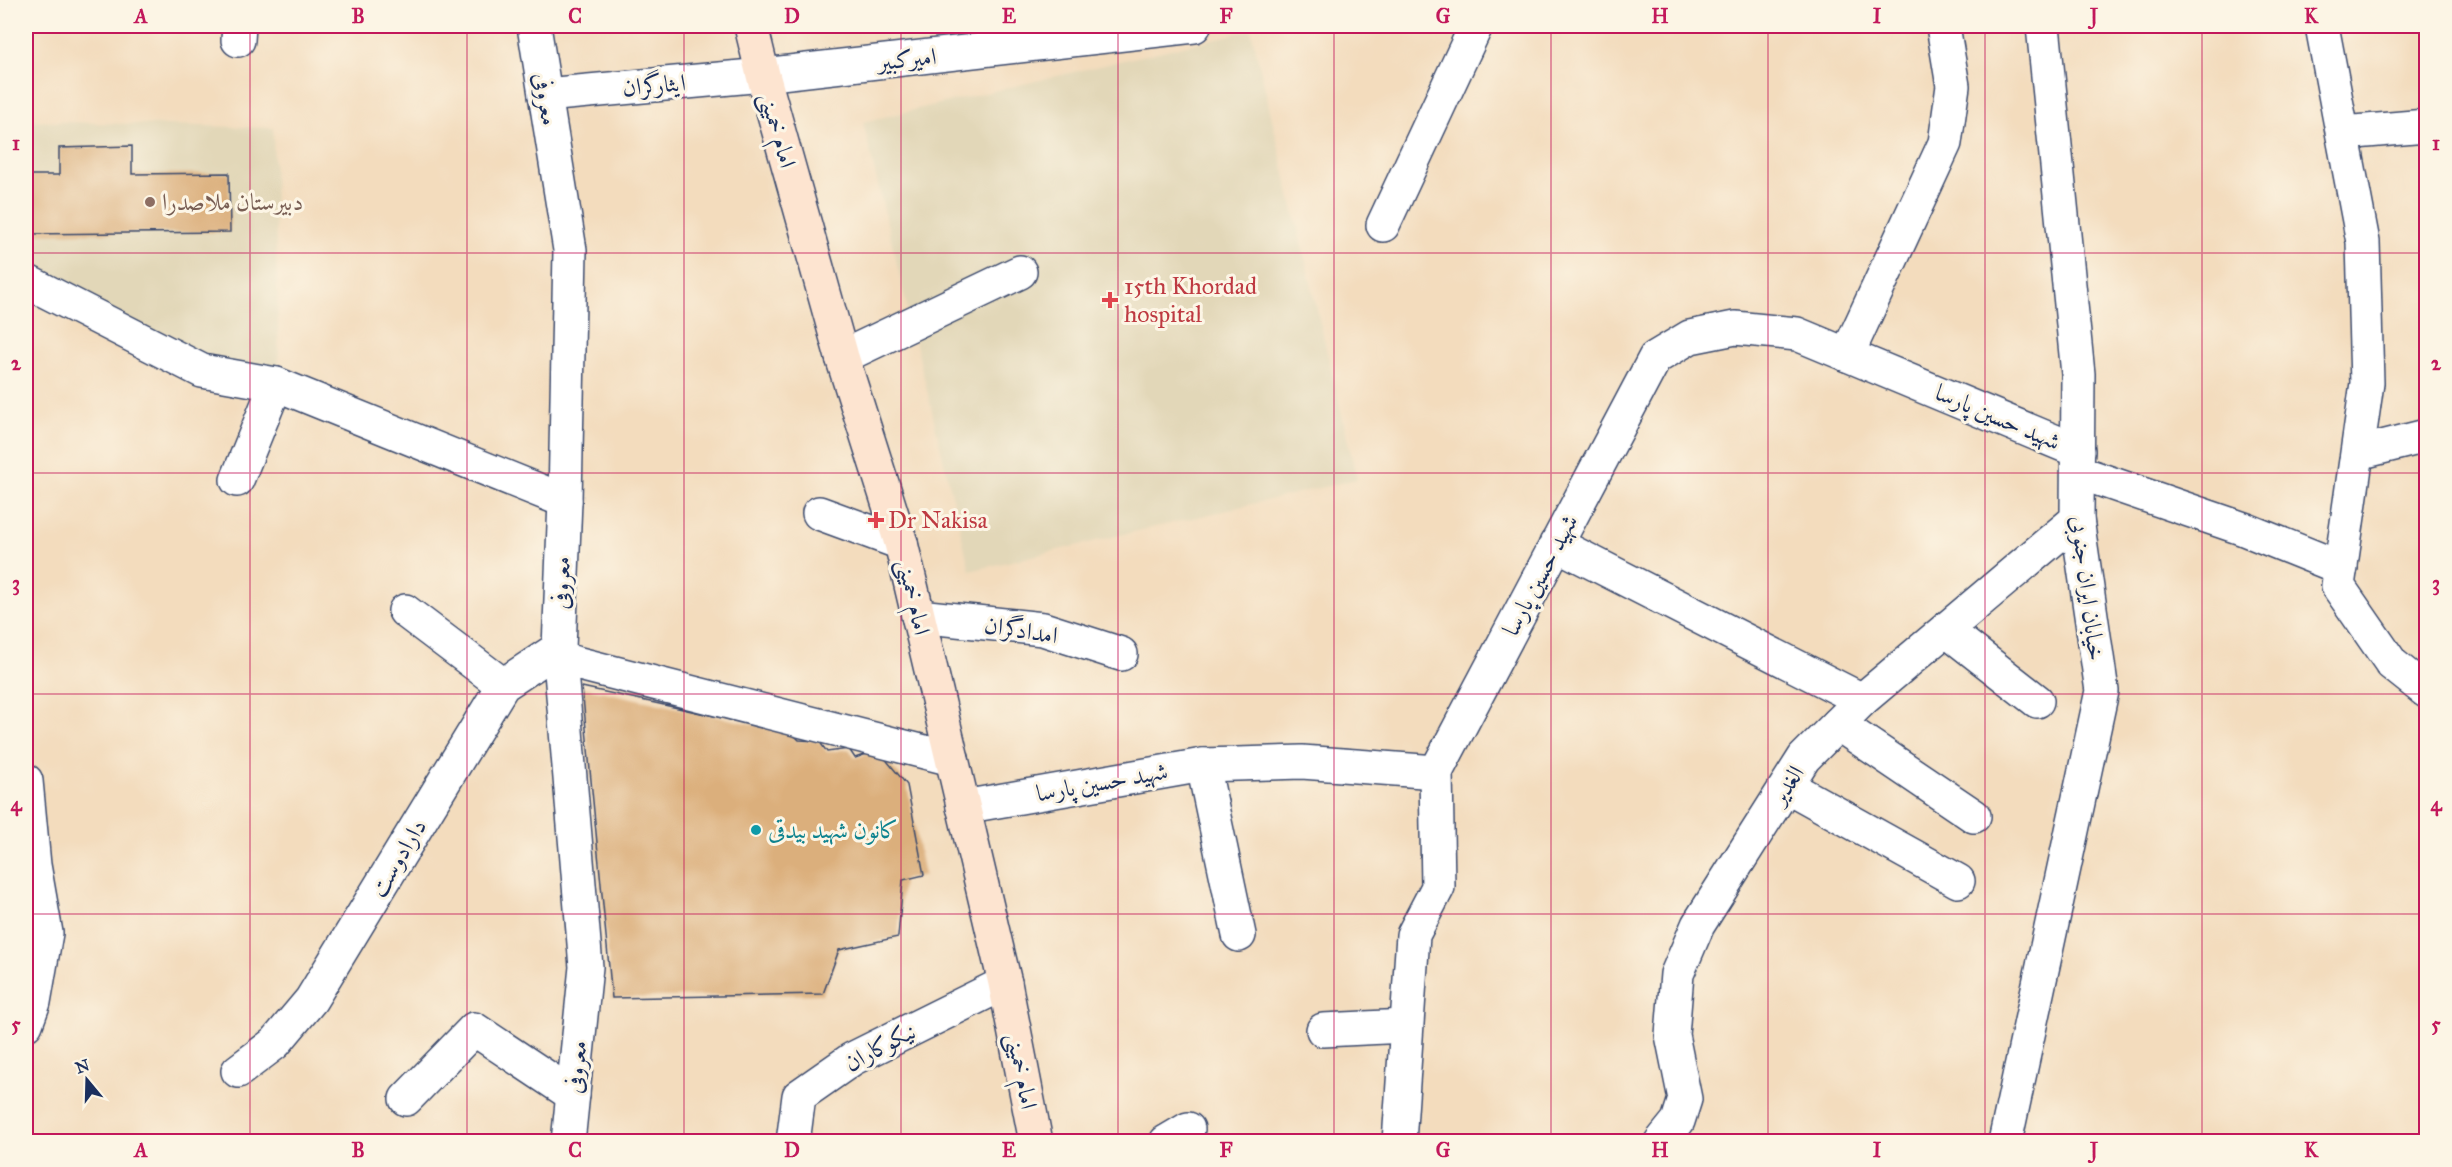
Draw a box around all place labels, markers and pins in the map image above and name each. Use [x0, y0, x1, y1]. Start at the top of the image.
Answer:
place label: دبیرستان ملاصدرا [162, 187, 303, 217]
marker: دبیرستان ملاصدرا [143, 195, 157, 209]
place label: 15th Khordad hospital [1124, 271, 1257, 329]
marker: 15th Khordad hospital [1101, 291, 1119, 309]
place label: Dr Nakisa [888, 505, 989, 535]
marker: Dr Nakisa [869, 513, 883, 527]
place label: کانون شهید بیدقی [768, 815, 898, 845]
marker: کانون شهید بیدقی [749, 823, 763, 837]

